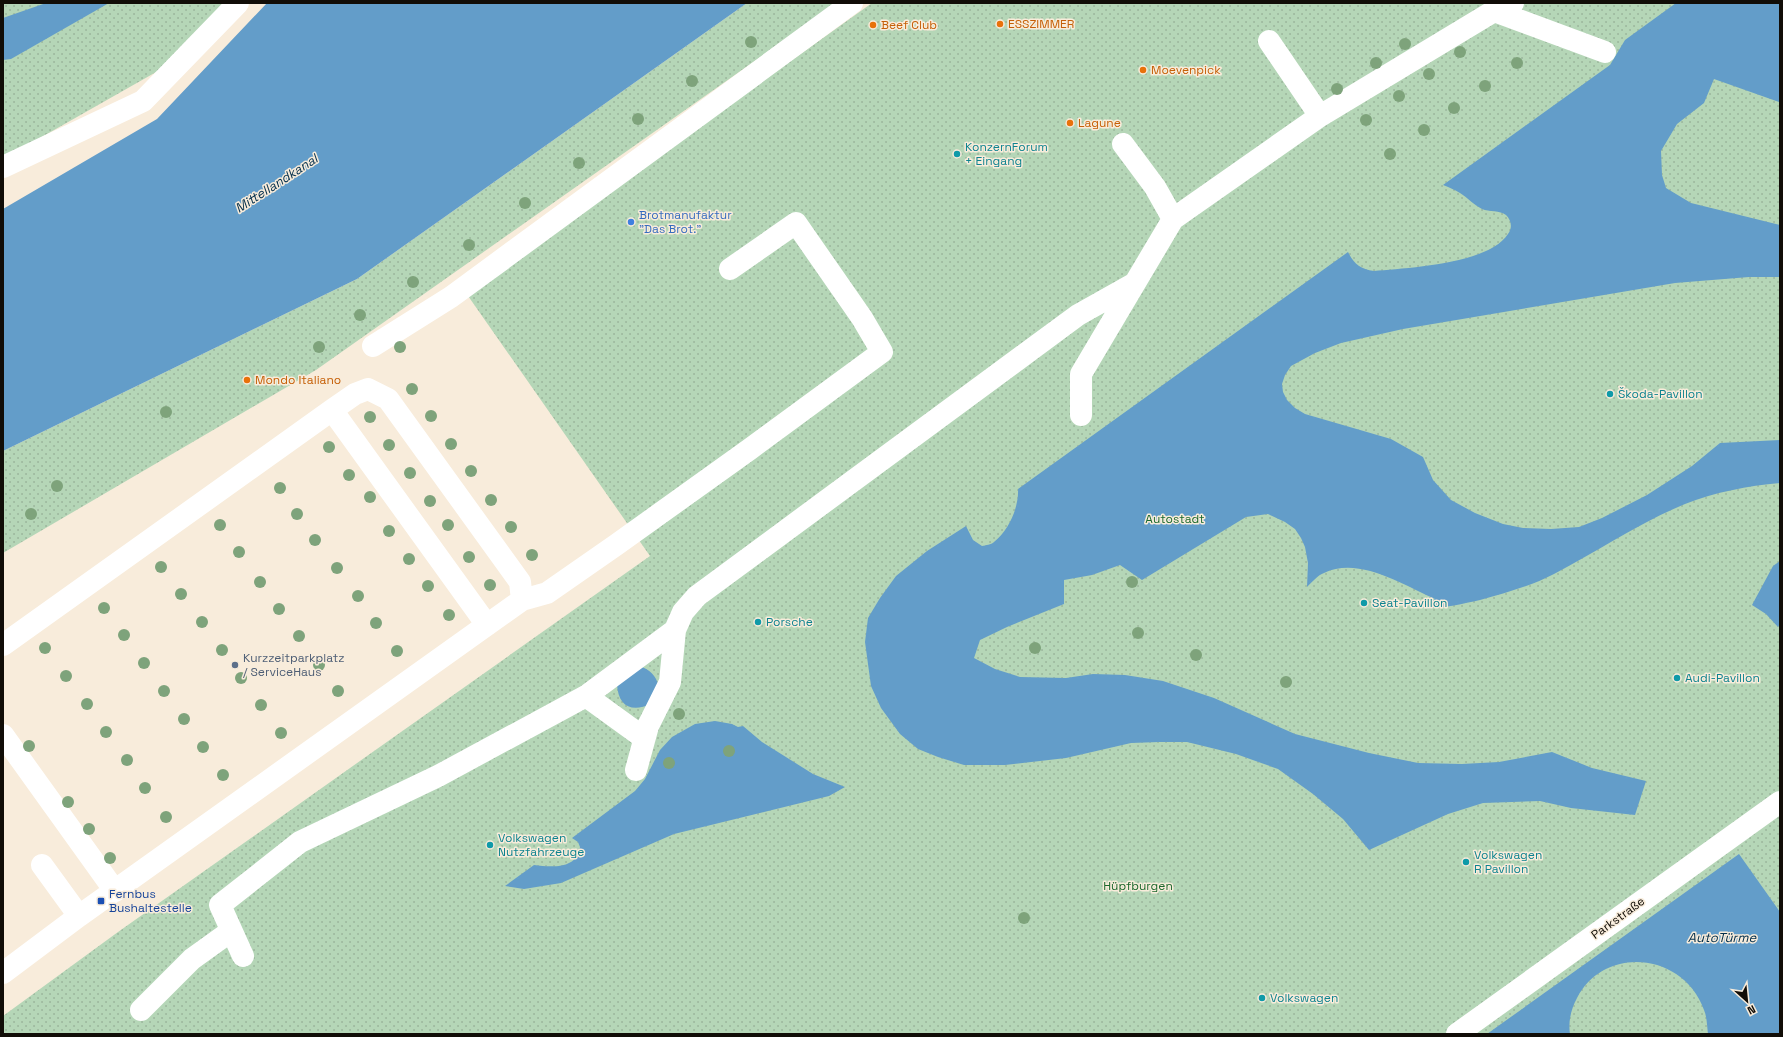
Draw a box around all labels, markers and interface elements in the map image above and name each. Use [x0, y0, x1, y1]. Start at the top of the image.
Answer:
place label: ESSZIMMER [1008, 16, 1074, 32]
place label: Beef Club [881, 17, 937, 33]
marker: ESSZIMMER [995, 19, 1005, 29]
marker: Beef Club [868, 20, 878, 30]
place label: Moevenpick [1151, 62, 1221, 78]
marker: Moevenpick [1138, 65, 1148, 75]
place label: Lagune [1078, 115, 1121, 131]
marker: Lagune [1065, 118, 1075, 128]
place label: KonzernForum + Eingang [965, 139, 1048, 169]
water label: Mittellandkanal [232, 149, 322, 217]
marker: KonzernForum + Eingang [952, 149, 962, 159]
place label: Brotmanufaktur "Das Brot." [639, 207, 732, 237]
marker: Brotmanufaktur "Das Brot." [626, 217, 636, 227]
place label: Mondo Italiano [255, 372, 341, 388]
marker: Mondo Italiano [242, 375, 252, 385]
place label: Škoda-Pavillon [1618, 386, 1703, 402]
marker: Škoda-Pavillon [1605, 389, 1615, 399]
park label: Autostadt [1145, 511, 1205, 527]
place label: Seat-Pavillon [1372, 595, 1447, 611]
marker: Seat-Pavillon [1359, 598, 1369, 608]
place label: Porsche [766, 614, 813, 630]
marker: Porsche [753, 617, 763, 627]
place label: Kurzzeitparkplatz / ServiceHaus [243, 650, 344, 680]
marker: Kurzzeitparkplatz / ServiceHaus [230, 660, 240, 670]
place label: Audi-Pavillon [1685, 670, 1760, 686]
marker: Audi-Pavillon [1672, 673, 1682, 683]
place label: Volkswagen Nutzfahrzeuge [498, 830, 584, 860]
marker: Volkswagen Nutzfahrzeuge [485, 840, 495, 850]
place label: Volkswagen R Pavillon [1474, 847, 1542, 877]
marker: Volkswagen R Pavillon [1461, 857, 1471, 867]
park label: Hüpfburgen [1103, 878, 1173, 894]
place label: Fernbus Bushaltestelle [109, 886, 192, 916]
street label: Parkstraße [1588, 893, 1648, 943]
marker: Fernbus Bushaltestelle [96, 896, 106, 906]
water label: AutoTürme [1688, 929, 1757, 946]
north arrow [1727, 981, 1767, 1021]
place label: Volkswagen [1270, 990, 1338, 1006]
marker: Volkswagen [1257, 993, 1267, 1003]
text: N [1745, 1002, 1758, 1018]

